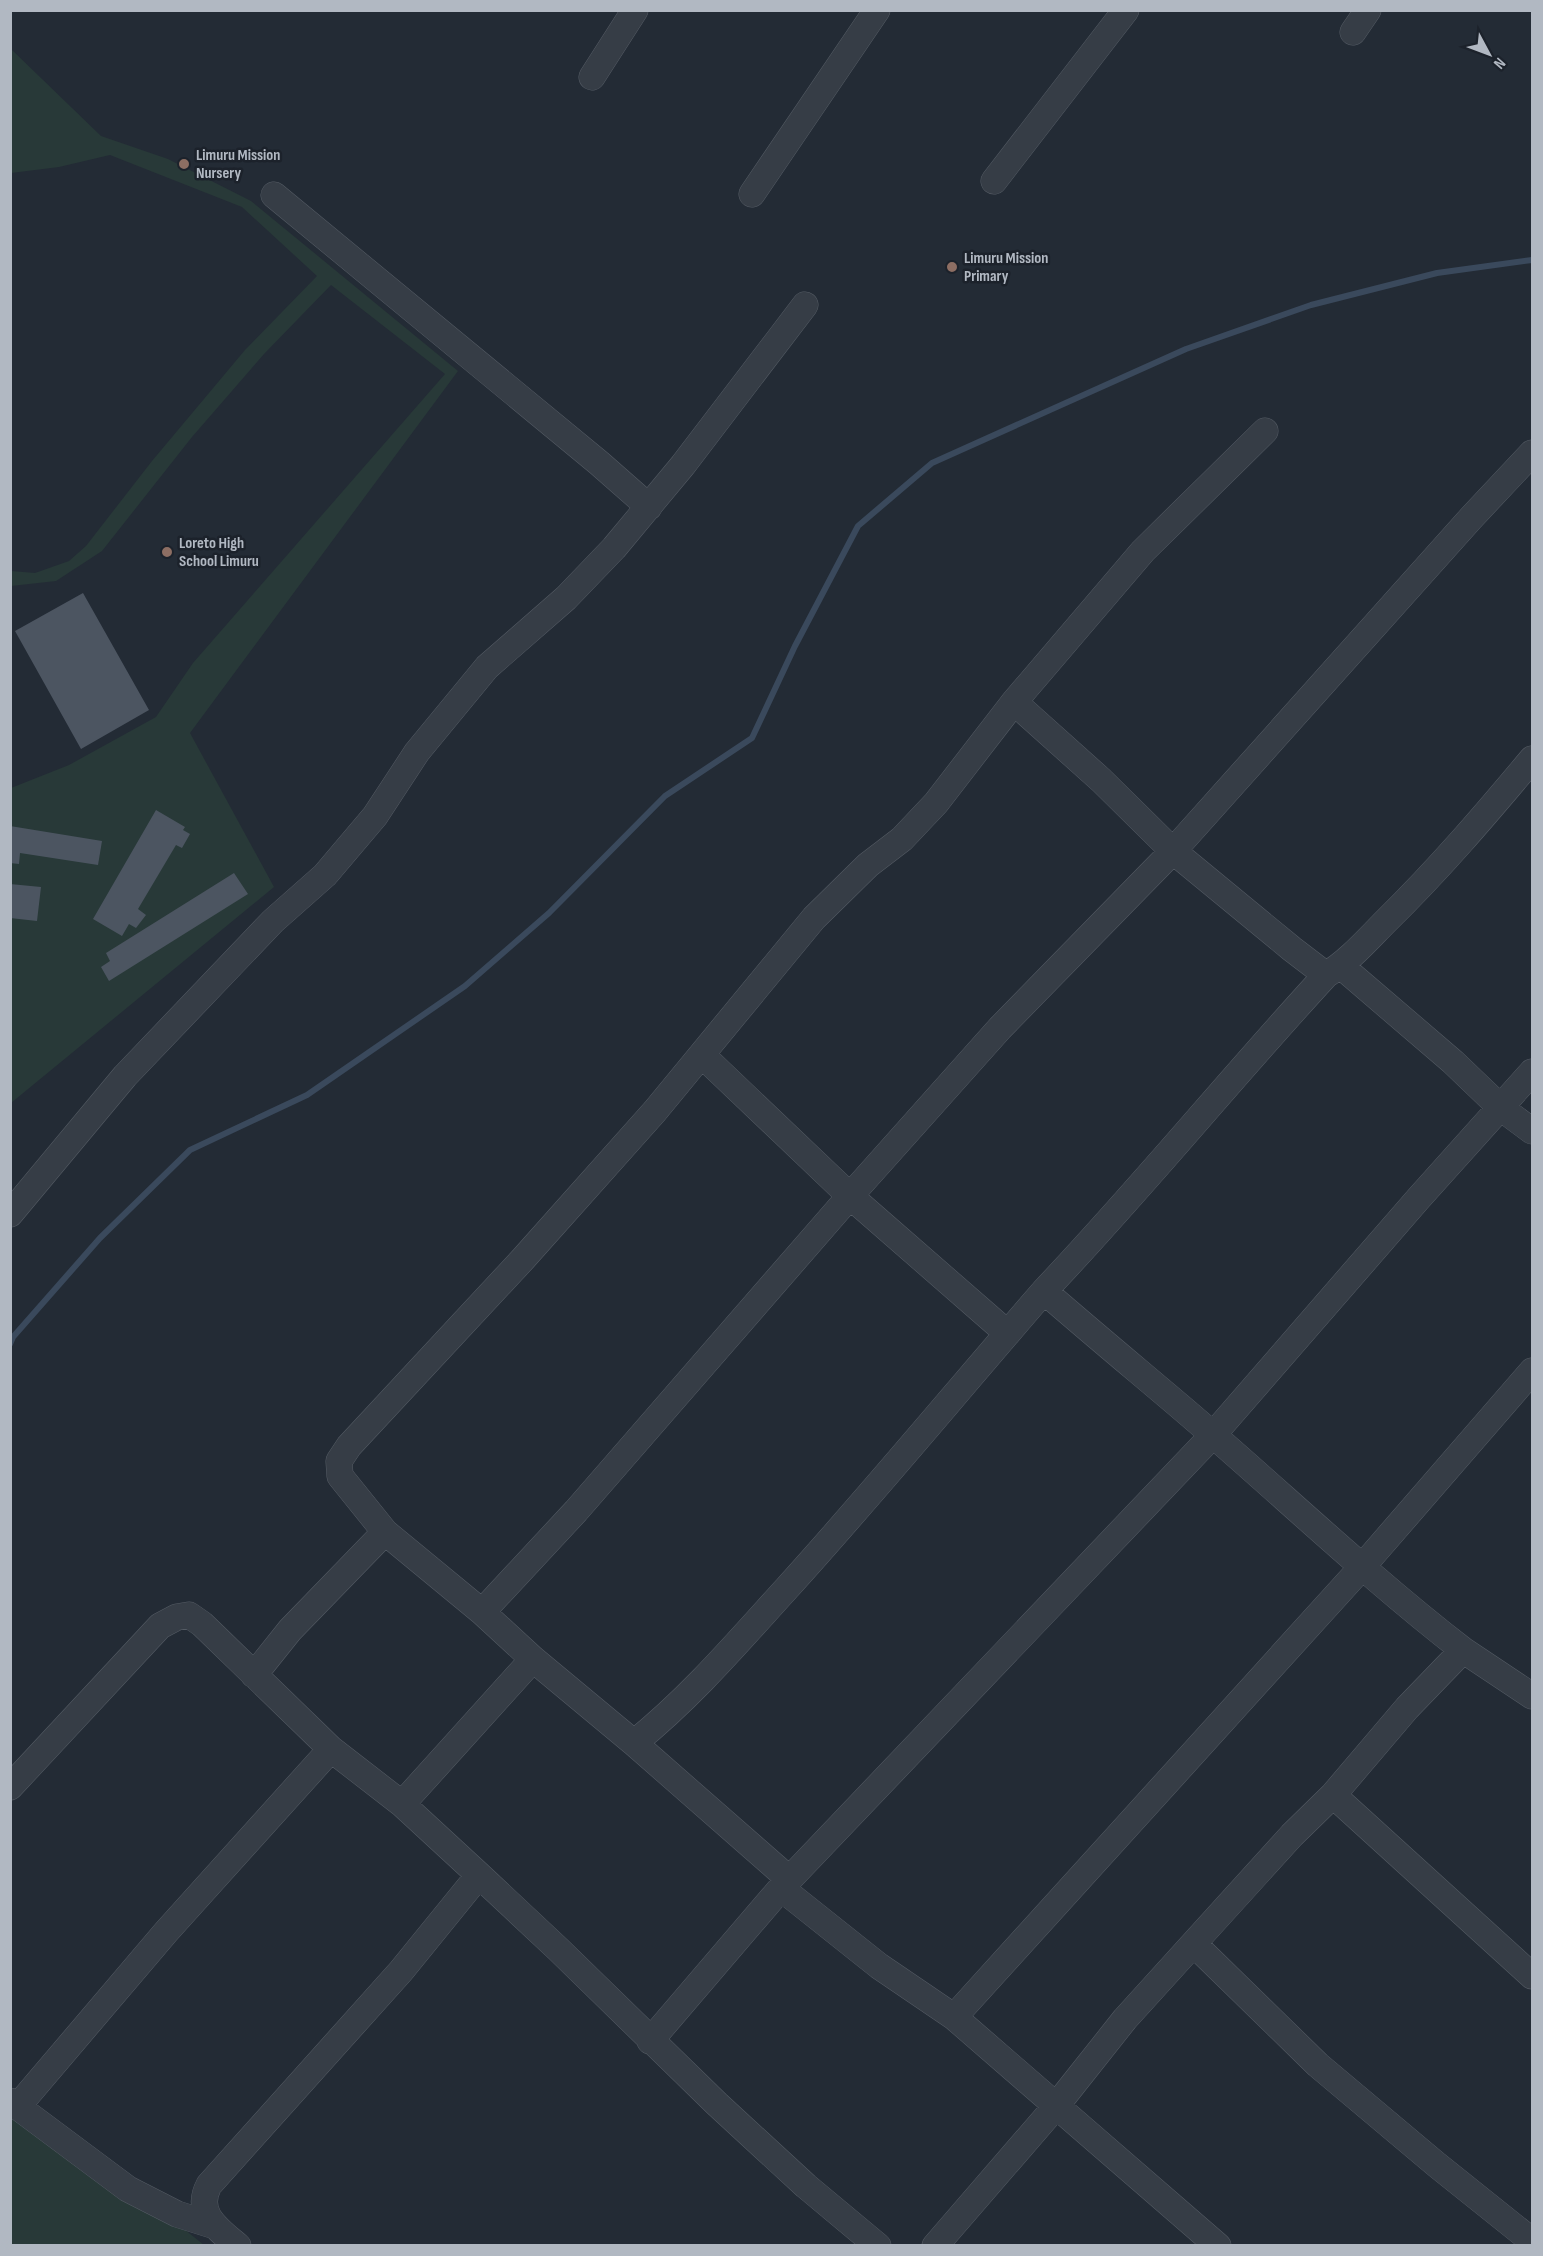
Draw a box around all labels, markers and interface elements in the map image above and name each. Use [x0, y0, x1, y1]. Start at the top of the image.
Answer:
north arrow [1459, 24, 1519, 84]
text: N [1489, 53, 1509, 72]
place label: Limuru Mission Nursery [196, 146, 280, 183]
marker: Limuru Mission Nursery [177, 157, 191, 171]
place label: Limuru Mission Primary [964, 249, 1048, 286]
marker: Limuru Mission Primary [945, 260, 959, 274]
place label: Loreto High School Limuru [179, 534, 259, 571]
marker: Loreto High School Limuru [160, 545, 174, 559]

